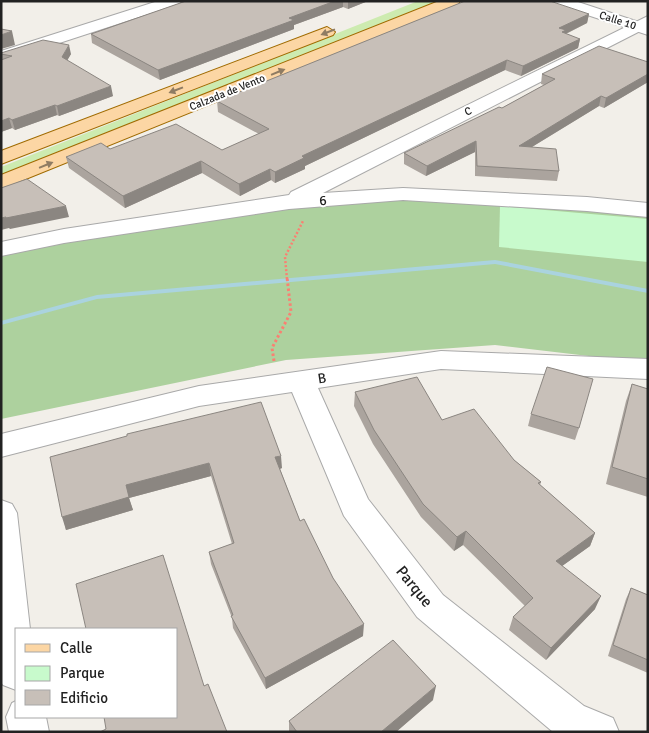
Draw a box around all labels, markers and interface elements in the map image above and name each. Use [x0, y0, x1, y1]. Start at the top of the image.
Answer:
street label: Calle 10 [598, 8, 638, 33]
one-way arrow [320, 28, 335, 36]
one-way arrow [271, 67, 285, 75]
street label: Calzada de Vento [188, 71, 267, 114]
one-way arrow [169, 87, 183, 95]
street label: C [462, 104, 474, 119]
one-way arrow [39, 161, 54, 168]
street label: 6 [319, 192, 327, 209]
street label: B [317, 369, 328, 388]
street label: Parque [391, 562, 437, 611]
legend [15, 628, 178, 718]
text: Calle [60, 639, 93, 657]
text: Parque [60, 664, 105, 682]
text: Edificio [60, 689, 108, 707]

